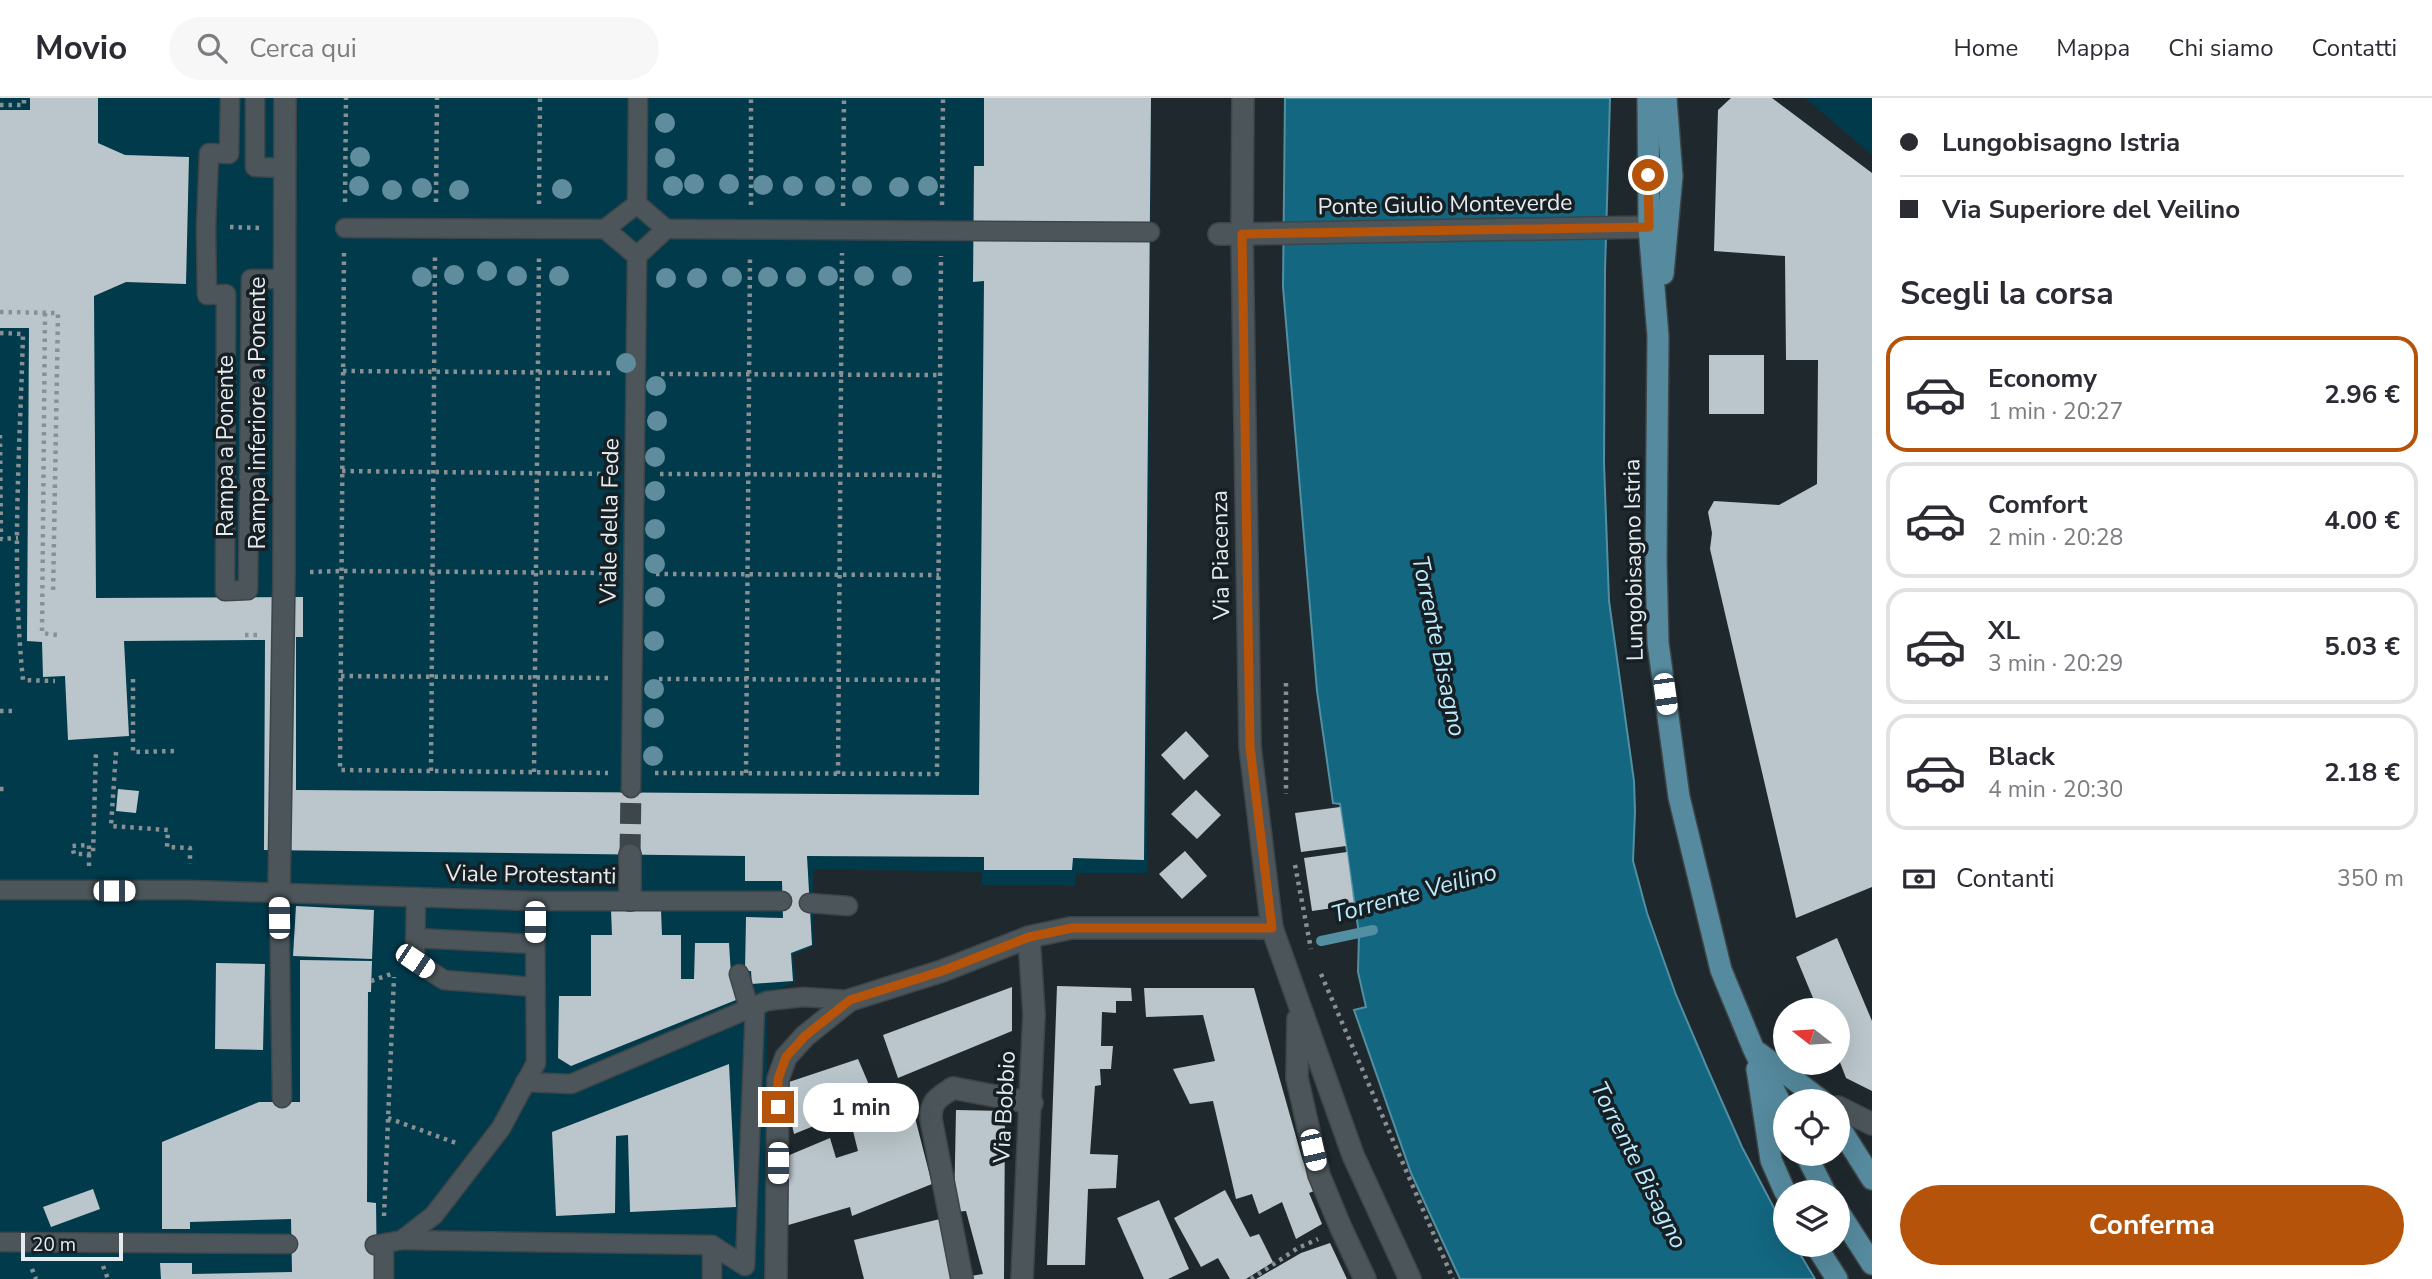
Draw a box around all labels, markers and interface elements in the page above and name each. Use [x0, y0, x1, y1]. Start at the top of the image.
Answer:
search box [169, 17, 659, 80]
text: Movio [35, 26, 127, 71]
icon: search [193, 29, 231, 67]
text: Cerca qui [249, 31, 357, 66]
text: Home [1953, 32, 2018, 64]
text: Mappa [2056, 32, 2130, 64]
text: Chi siamo [2168, 32, 2274, 64]
text: Contatti [2312, 32, 2397, 64]
text: Lungobisagno Istria [1942, 125, 2180, 160]
route start [1632, 159, 1664, 191]
street label: Ponte Giulio Monteverde [1317, 187, 1573, 222]
text: Via Superiore del Veilino [1942, 192, 2240, 227]
text: Scegli la corsa [1900, 272, 2114, 315]
street label: Rampa inferiore a Ponente [242, 277, 273, 549]
street label: Rampa a Ponente [210, 355, 241, 537]
text: Economy [1988, 361, 2097, 396]
icon: car [1904, 363, 1967, 426]
text: 2.96 € [2324, 377, 2400, 412]
text: 1 min · 20:27 [1988, 396, 2123, 427]
street label: Viale della Fede [593, 438, 626, 605]
street label: Lungobisagno Istria [1616, 459, 1651, 661]
text: Comfort [1988, 487, 2088, 522]
icon: car [1904, 489, 1967, 552]
street label: Via Piacenza [1204, 490, 1237, 621]
text: 4.00 € [2324, 503, 2400, 538]
text: 2 min · 20:28 [1988, 522, 2123, 553]
water label: Torrente Bisagno [1404, 553, 1474, 739]
text: XL [1988, 613, 2020, 648]
icon: car [1904, 615, 1967, 678]
text: 5.03 € [2324, 629, 2400, 664]
text: 3 min · 20:29 [1988, 648, 2123, 679]
car [1652, 672, 1679, 716]
text: Black [1988, 739, 2055, 774]
icon: car [1904, 741, 1967, 804]
text: 2.18 € [2324, 755, 2400, 790]
text: 4 min · 20:30 [1988, 774, 2123, 805]
water label: Torrente Veilino [1328, 856, 1500, 930]
street label: Viale Protestanti [444, 857, 617, 891]
icon: cash [1900, 860, 1938, 898]
text: Contanti [1956, 861, 2055, 896]
text: 350 m [2337, 863, 2404, 894]
car [94, 881, 136, 902]
car [269, 897, 290, 939]
car [525, 901, 546, 943]
car [392, 941, 439, 981]
north arrow [1773, 998, 1850, 1074]
map controls [1773, 998, 1850, 1257]
street label: Via Bobbio [986, 1050, 1023, 1165]
water label: Torrente Bisagno [1583, 1076, 1695, 1254]
callout: 1 min [802, 1082, 918, 1132]
button: locate [1773, 1089, 1850, 1166]
route end [762, 1091, 794, 1123]
text: 1 min [831, 1092, 891, 1123]
car [1299, 1127, 1328, 1173]
car [768, 1142, 789, 1184]
button: layers [1773, 1180, 1850, 1257]
button: Conferma [1900, 1185, 2404, 1265]
scale bar [21, 1230, 122, 1262]
text: 20 m [32, 1232, 76, 1258]

